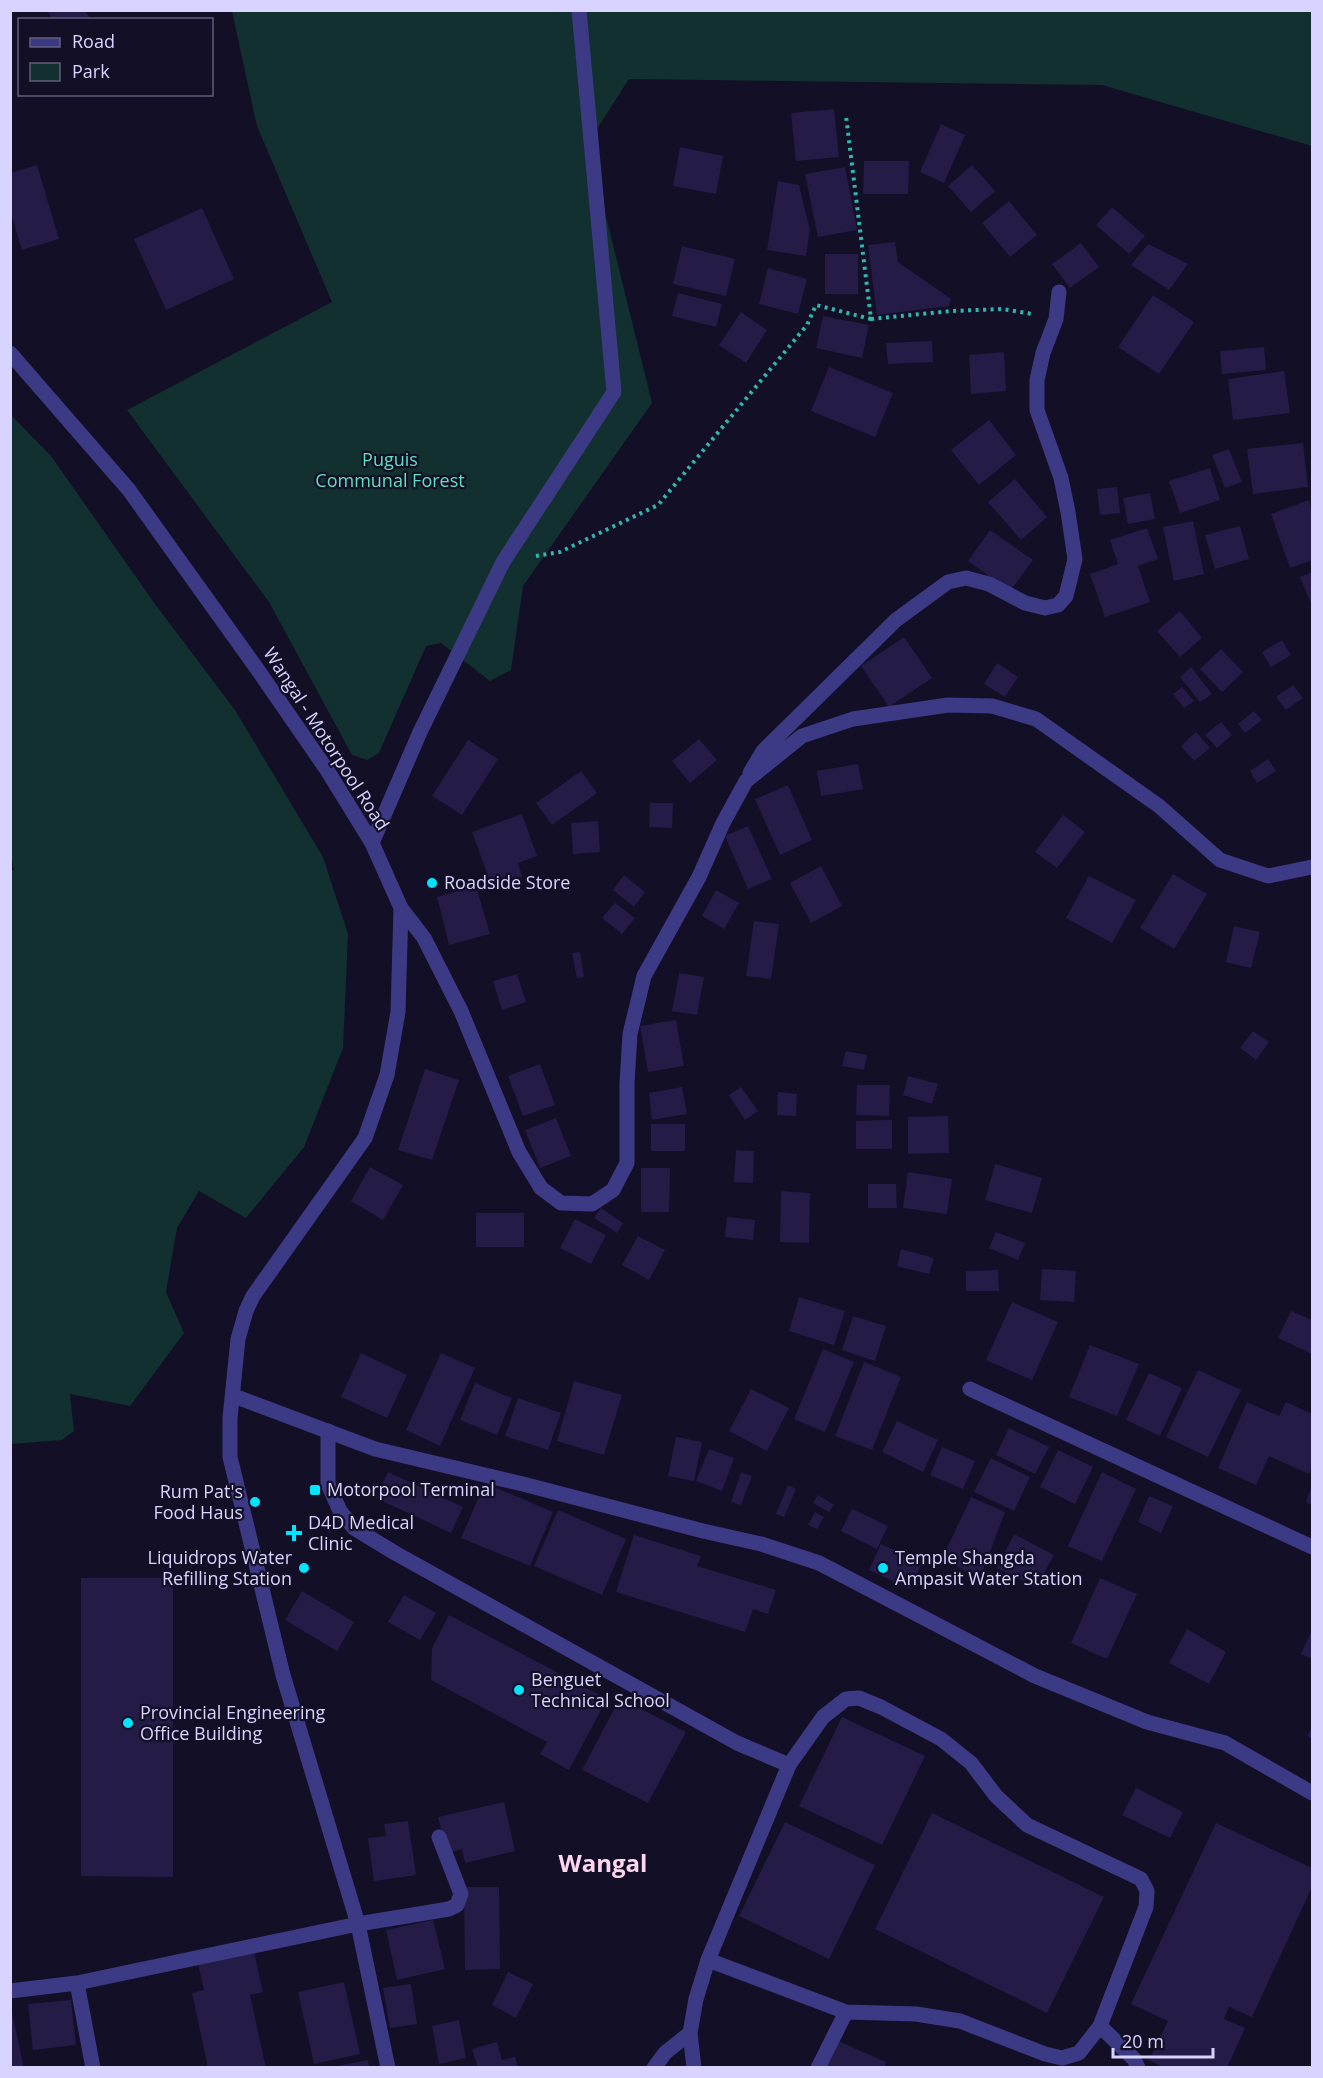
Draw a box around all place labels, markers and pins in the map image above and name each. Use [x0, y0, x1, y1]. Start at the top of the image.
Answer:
place label: Roadside Store [444, 870, 570, 894]
marker: Roadside Store [425, 876, 439, 890]
place label: Motorpool Terminal [327, 1477, 495, 1501]
place label: Rum Pat's Food Haus [153, 1479, 243, 1524]
marker: Motorpool Terminal [308, 1483, 322, 1497]
marker: Rum Pat's Food Haus [248, 1495, 262, 1509]
place label: D4D Medical Clinic [308, 1510, 414, 1555]
marker: D4D Medical Clinic [285, 1524, 303, 1542]
place label: Liquidrops Water Refilling Station [147, 1545, 293, 1590]
place label: Temple Shangda Ampasit Water Station [895, 1545, 1083, 1590]
marker: Liquidrops Water Refilling Station [297, 1561, 311, 1575]
marker: Temple Shangda Ampasit Water Station [876, 1561, 890, 1575]
place label: Benguet Technical School [531, 1667, 670, 1712]
marker: Benguet Technical School [512, 1683, 526, 1697]
place label: Provincial Engineering Office Building [140, 1700, 326, 1745]
marker: Provincial Engineering Office Building [121, 1716, 135, 1730]

